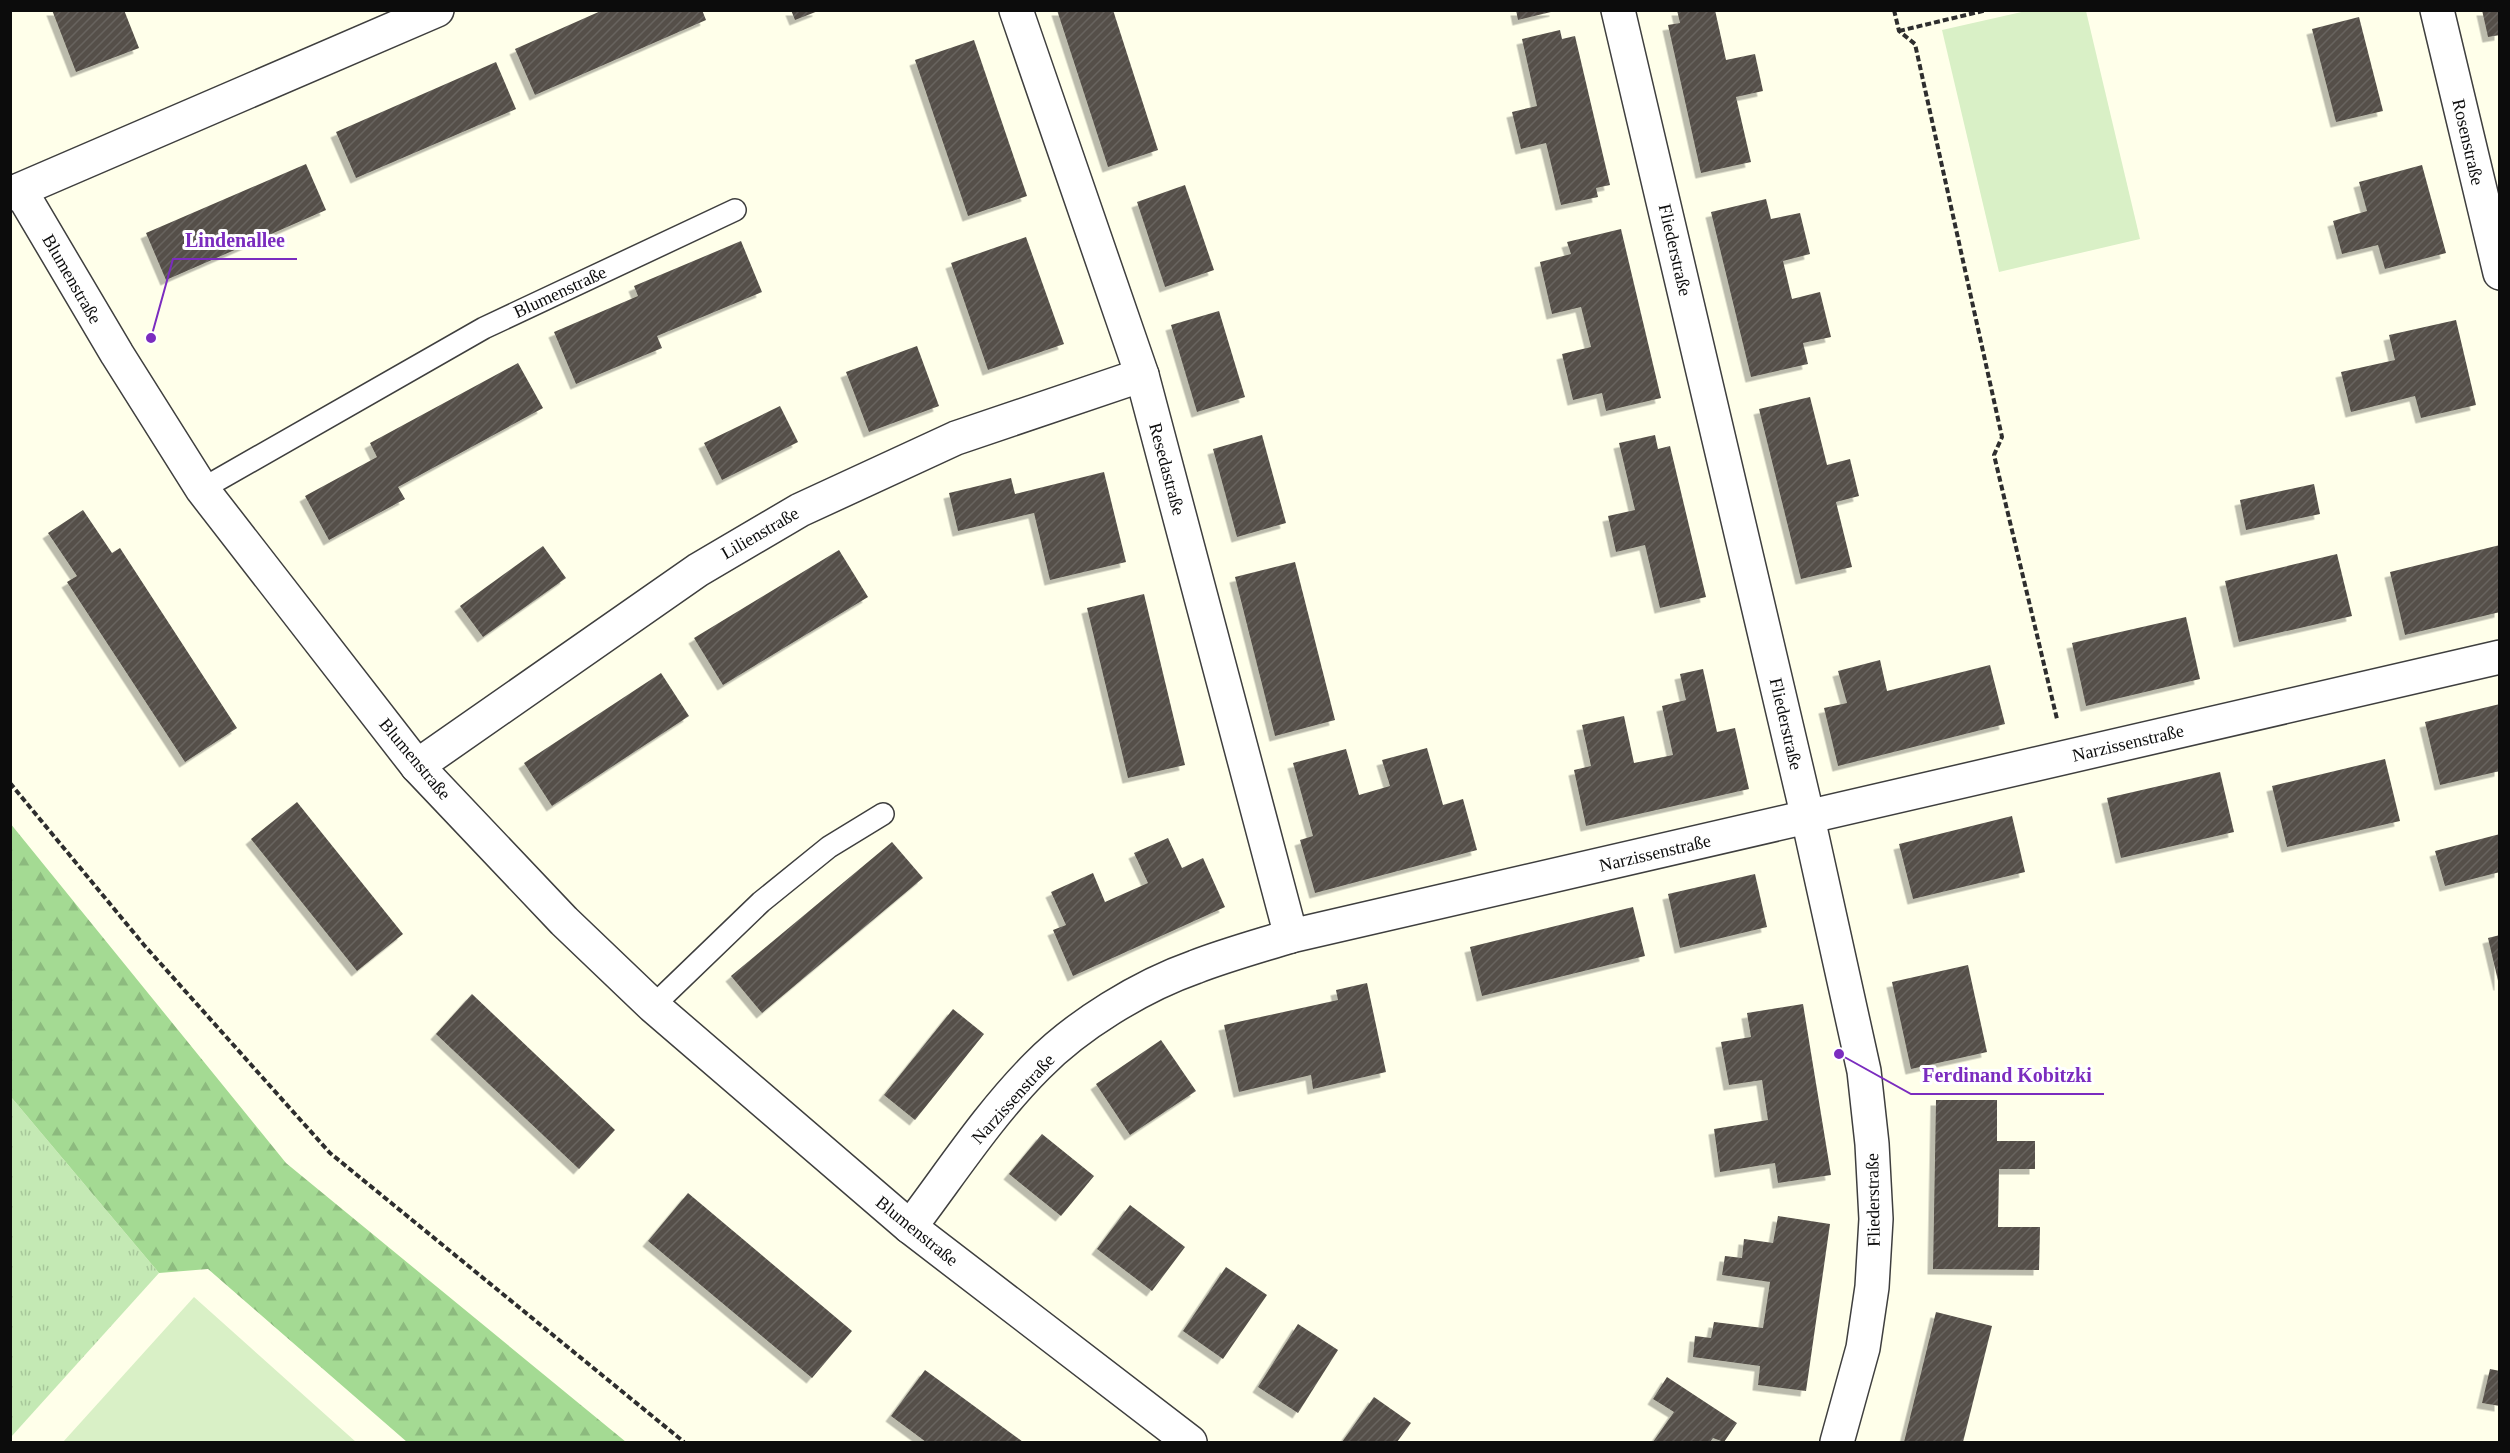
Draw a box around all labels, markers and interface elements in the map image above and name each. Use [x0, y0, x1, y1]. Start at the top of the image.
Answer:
street label: Rosenstraße [2448, 97, 2488, 187]
street label: Fliederstraße [1655, 202, 1695, 298]
callout: Lindenallee [173, 221, 297, 259]
text: Lindenallee [185, 229, 285, 251]
street label: Blumenstraße [38, 231, 106, 327]
street label: Blumenstraße [510, 262, 610, 322]
street label: Resedastraße [1145, 421, 1189, 517]
street label: Lilienstraße [718, 503, 802, 563]
street label: Fliederstraße [1766, 676, 1806, 772]
street label: Blumenstraße [375, 714, 455, 804]
street label: Narzissenstraße [2070, 720, 2186, 766]
street label: Narzissenstraße [1597, 830, 1713, 876]
street label: Narzissenstraße [967, 1050, 1059, 1148]
callout: Ferdinand Kobitzki [1911, 1056, 2104, 1094]
text: Ferdinand Kobitzki [1922, 1064, 2092, 1086]
street label: Fliederstraße [1862, 1153, 1884, 1247]
street label: Blumenstraße [872, 1192, 962, 1270]

